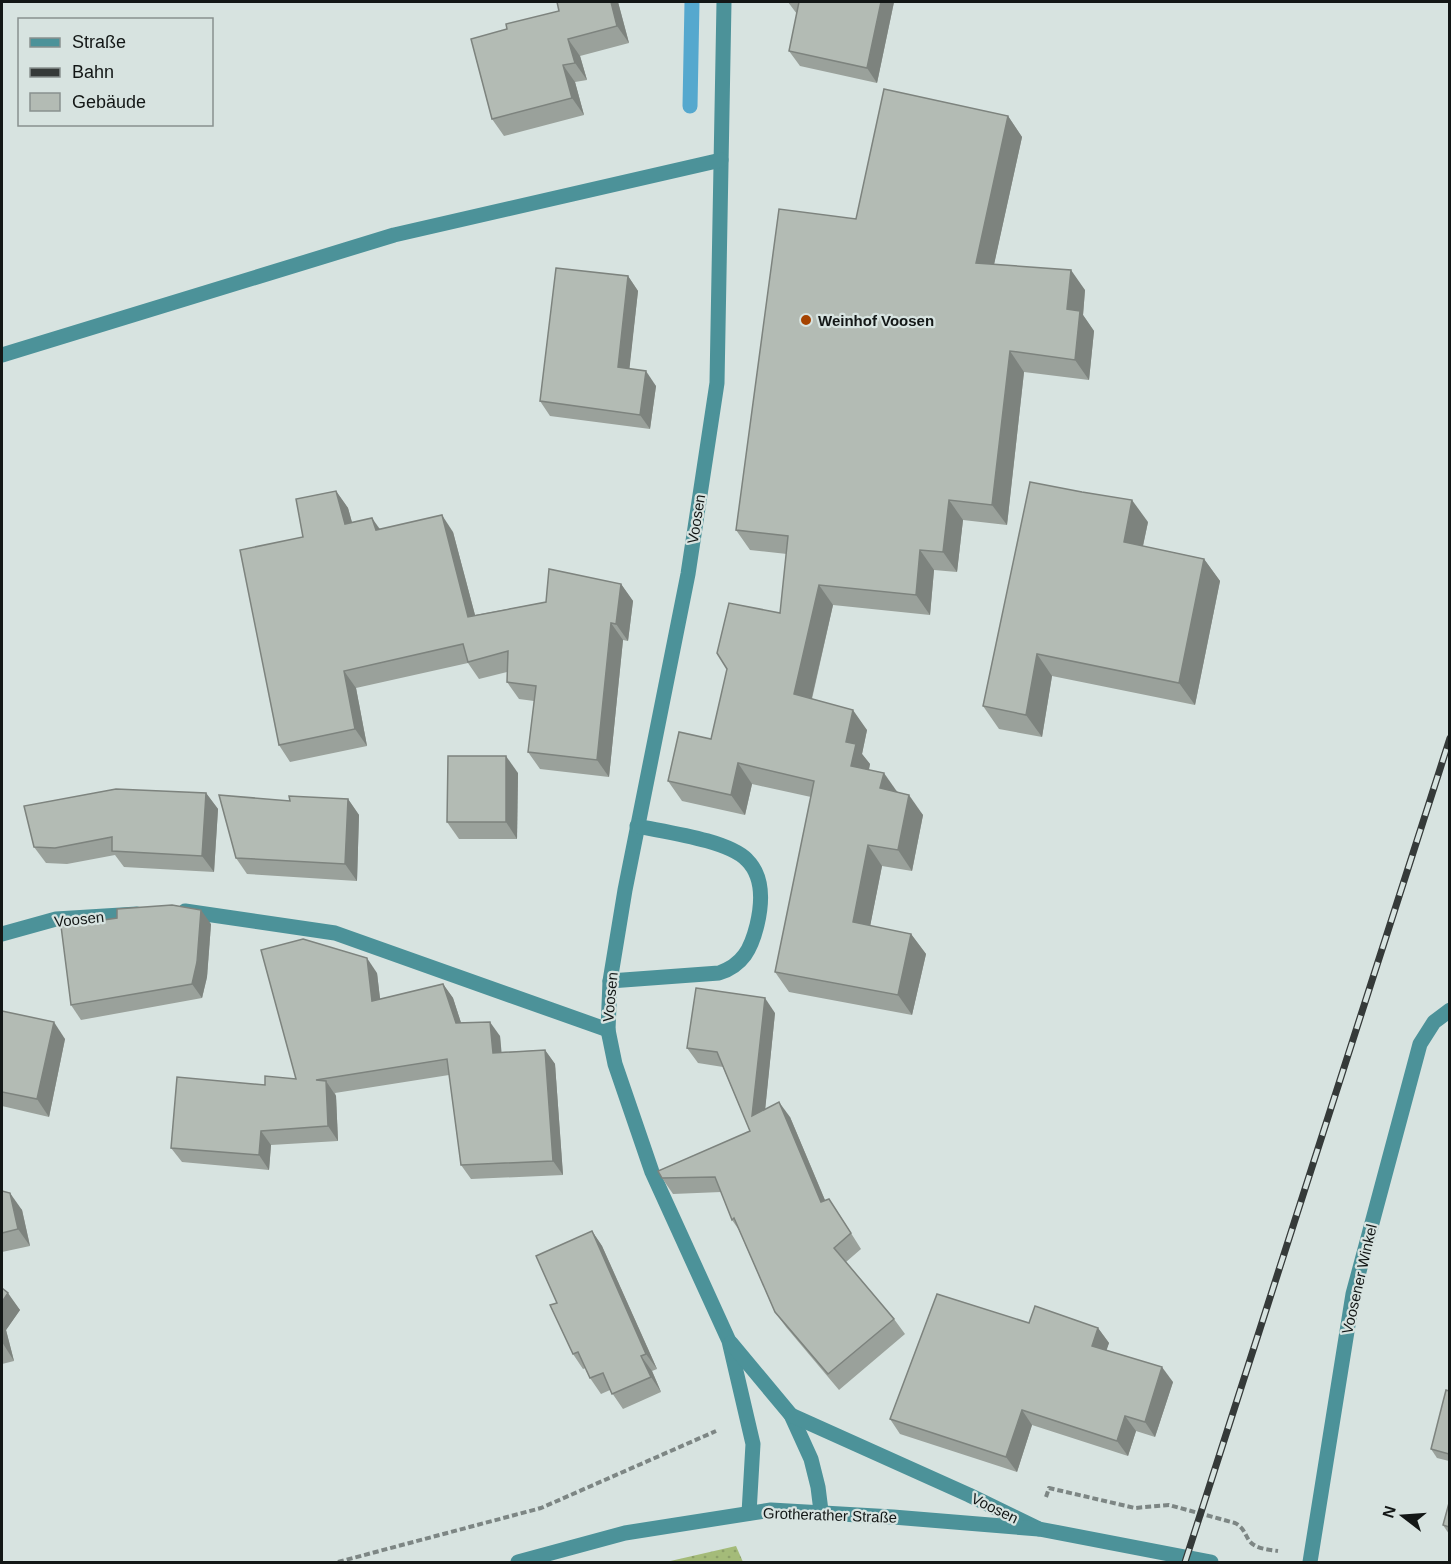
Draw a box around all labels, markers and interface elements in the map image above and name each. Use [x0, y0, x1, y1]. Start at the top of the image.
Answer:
legend [18, 18, 213, 126]
text: Straße [72, 32, 126, 52]
text: Bahn [72, 62, 114, 82]
text: Gebäude [72, 92, 146, 112]
place label: Weinhof Voosen [818, 312, 934, 329]
marker: Weinhof Voosen [799, 313, 813, 327]
street label: Voosen [684, 493, 708, 545]
street label: Voosen [53, 908, 105, 930]
street label: Voosen [599, 971, 621, 1023]
street label: Voosener Winkel [1338, 1222, 1380, 1336]
north arrow [1373, 1486, 1433, 1546]
street label: Voosen [969, 1489, 1021, 1527]
street label: Grotherather Straße [763, 1504, 897, 1526]
text: N [1379, 1504, 1399, 1520]

